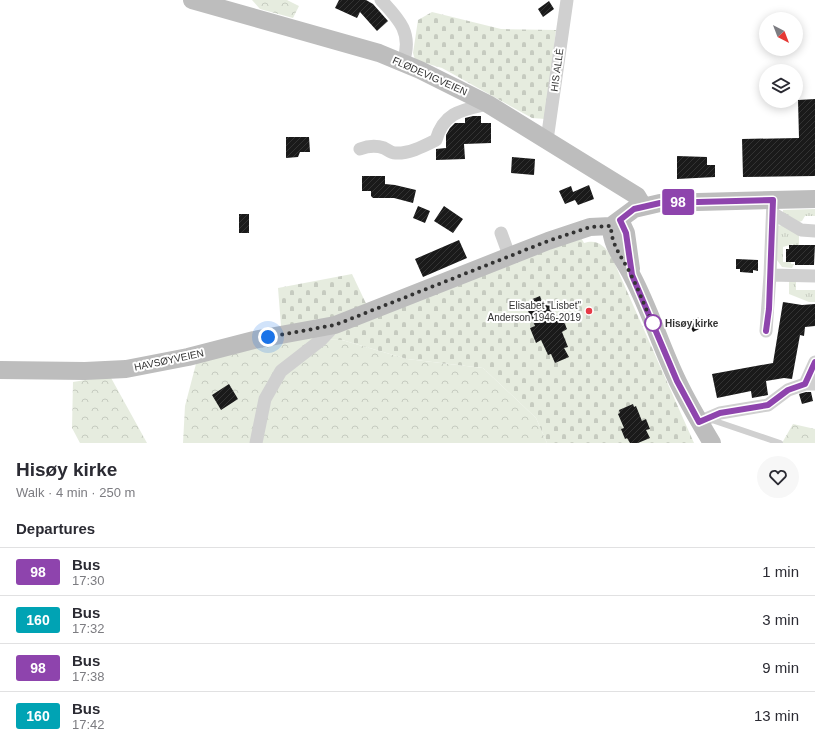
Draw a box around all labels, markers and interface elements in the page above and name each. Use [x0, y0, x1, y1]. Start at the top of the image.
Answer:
north arrow [759, 12, 803, 56]
map controls [759, 12, 803, 108]
street label: HIS ALLÈ [548, 47, 566, 92]
street label: FLØDEVIGVEIEN [391, 55, 469, 97]
button: layers [759, 64, 803, 108]
line badge: 98 [660, 189, 696, 215]
text: 98 [670, 194, 686, 210]
place label: Elisabet "Lisbet" Anderson 1946-2019 [488, 300, 581, 323]
marker: Elisabet "Lisbet" Anderson 1946-2019 [584, 306, 594, 316]
marker: Hisøy kirke [644, 314, 662, 332]
place label: Hisøy kirke [665, 318, 719, 329]
your location [258, 327, 278, 347]
street label: HAVSØYVEIEN [133, 347, 205, 373]
button: heart [757, 456, 799, 498]
text: Hisøy kirke [16, 459, 117, 480]
text: Walk · 4 min · 250 m [16, 485, 135, 500]
text: Departures [16, 520, 95, 537]
text: Bus [72, 556, 100, 573]
text: 1 min [762, 563, 799, 580]
text: 98 [30, 564, 46, 580]
text: 17:30 [72, 573, 105, 588]
text: Bus [72, 604, 100, 621]
text: 3 min [762, 611, 799, 628]
text: 160 [26, 612, 50, 628]
text: 17:32 [72, 621, 105, 636]
text: Bus [72, 652, 100, 669]
text: 9 min [762, 659, 799, 676]
text: 98 [30, 660, 46, 676]
text: 17:38 [72, 669, 105, 684]
text: Bus [72, 700, 100, 717]
text: 13 min [754, 707, 799, 724]
text: 160 [26, 708, 50, 724]
text: 17:42 [72, 717, 105, 732]

